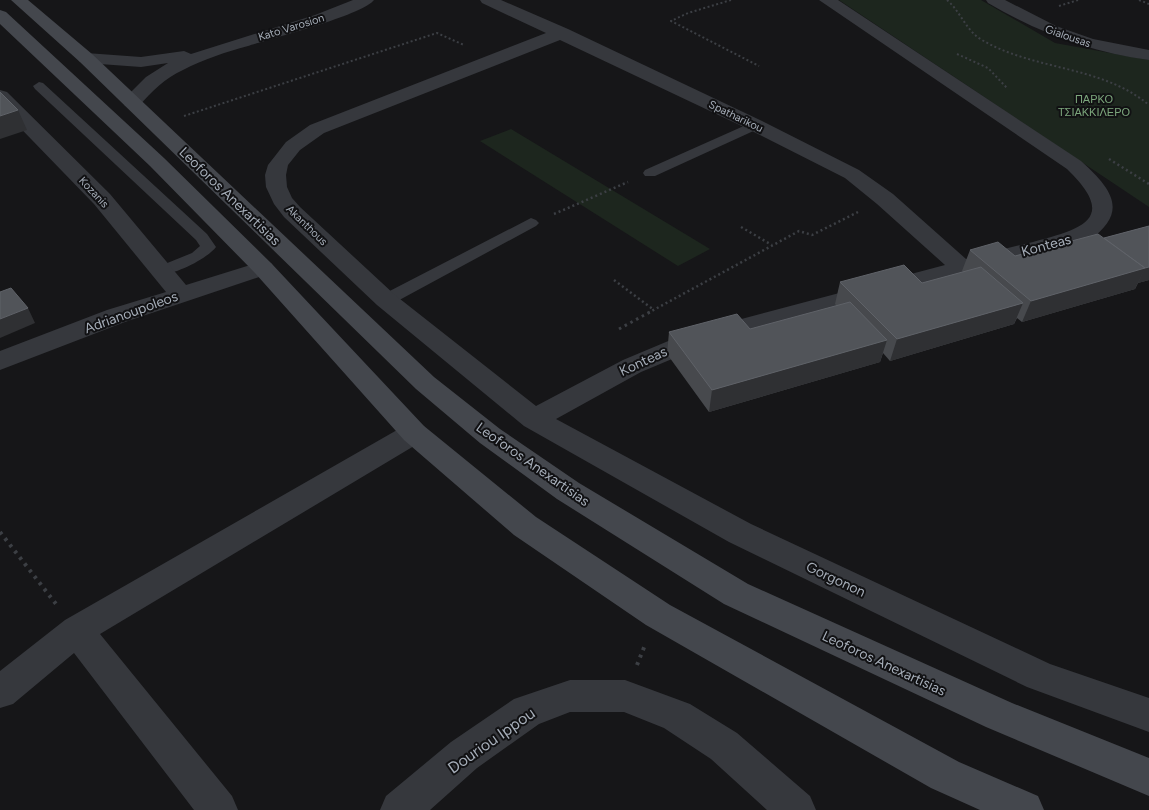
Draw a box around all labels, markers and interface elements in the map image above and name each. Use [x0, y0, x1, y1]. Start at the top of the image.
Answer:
street label: Kato Varosion [256, 11, 326, 44]
street label: Gialousas [1043, 23, 1092, 50]
park label: ΠΑΡΚΟ ΤΣΙΑΚΚΙΛΕΡΟ [1058, 93, 1131, 119]
street label: Spatharikou [707, 98, 765, 135]
street label: Leoforos Anexartisias [175, 144, 284, 249]
street label: Kozanis [76, 174, 111, 211]
street label: Akanthous [283, 202, 330, 248]
street label: Konteas [1019, 231, 1073, 260]
street label: Adrianoupoleos [82, 288, 180, 337]
street label: Konteas [617, 343, 670, 380]
street label: Leoforos Anexartisias [473, 419, 593, 510]
street label: Gorgonon [803, 558, 868, 601]
street label: Leoforos Anexartisias [819, 627, 948, 700]
street label: Douriou Ippou [444, 703, 538, 777]

